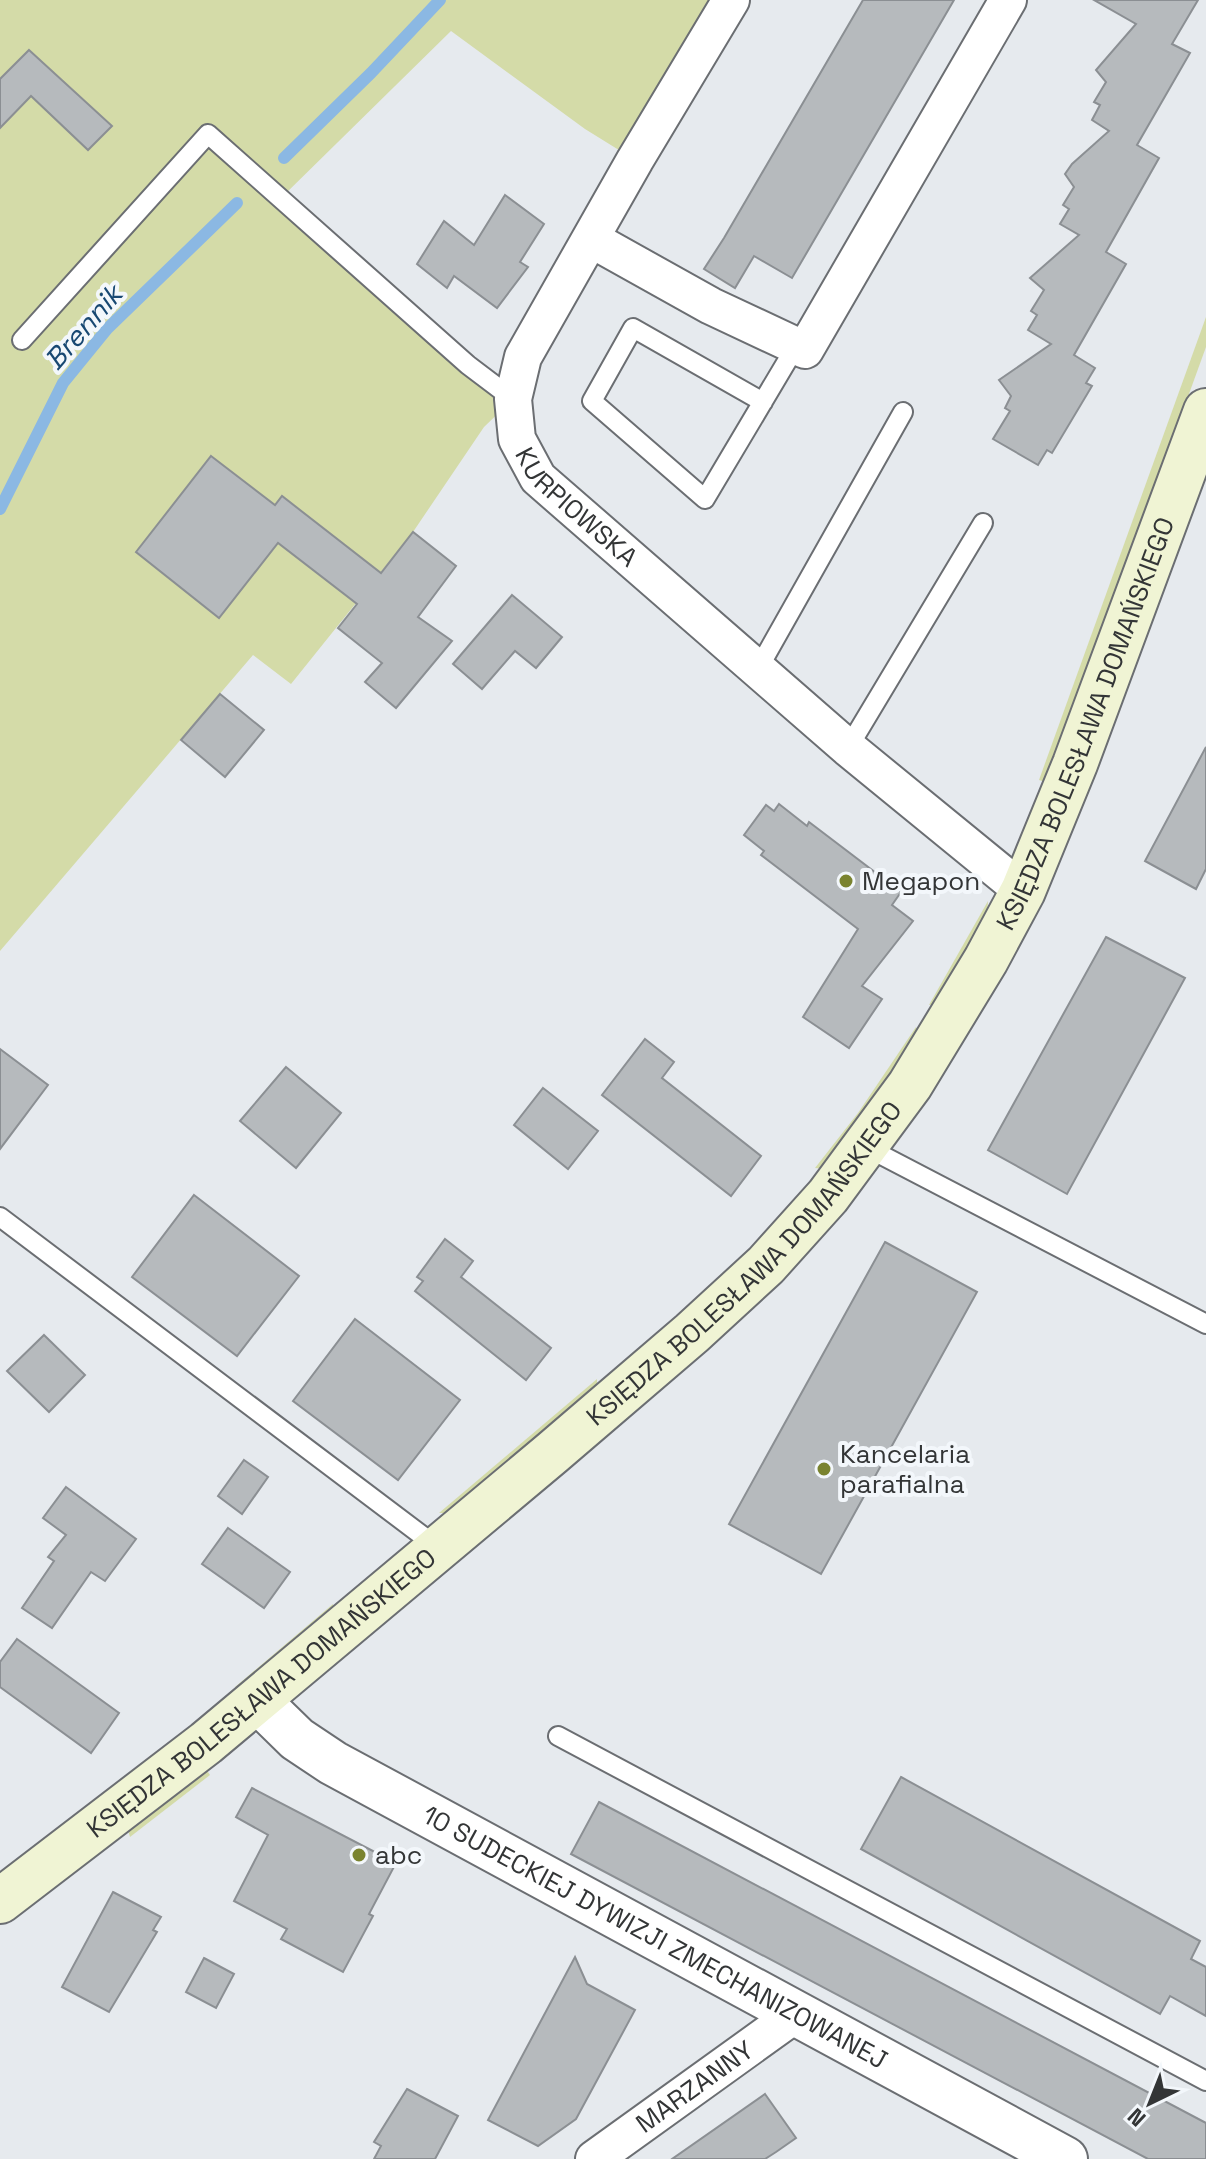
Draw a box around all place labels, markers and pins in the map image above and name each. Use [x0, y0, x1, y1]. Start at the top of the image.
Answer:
place label: Megapon [862, 864, 980, 898]
marker: Megapon [837, 872, 855, 890]
place label: Kancelaria parafialna [840, 1437, 970, 1501]
marker: Kancelaria parafialna [815, 1460, 833, 1478]
place label: abc [375, 1838, 422, 1872]
marker: abc [350, 1846, 368, 1864]

